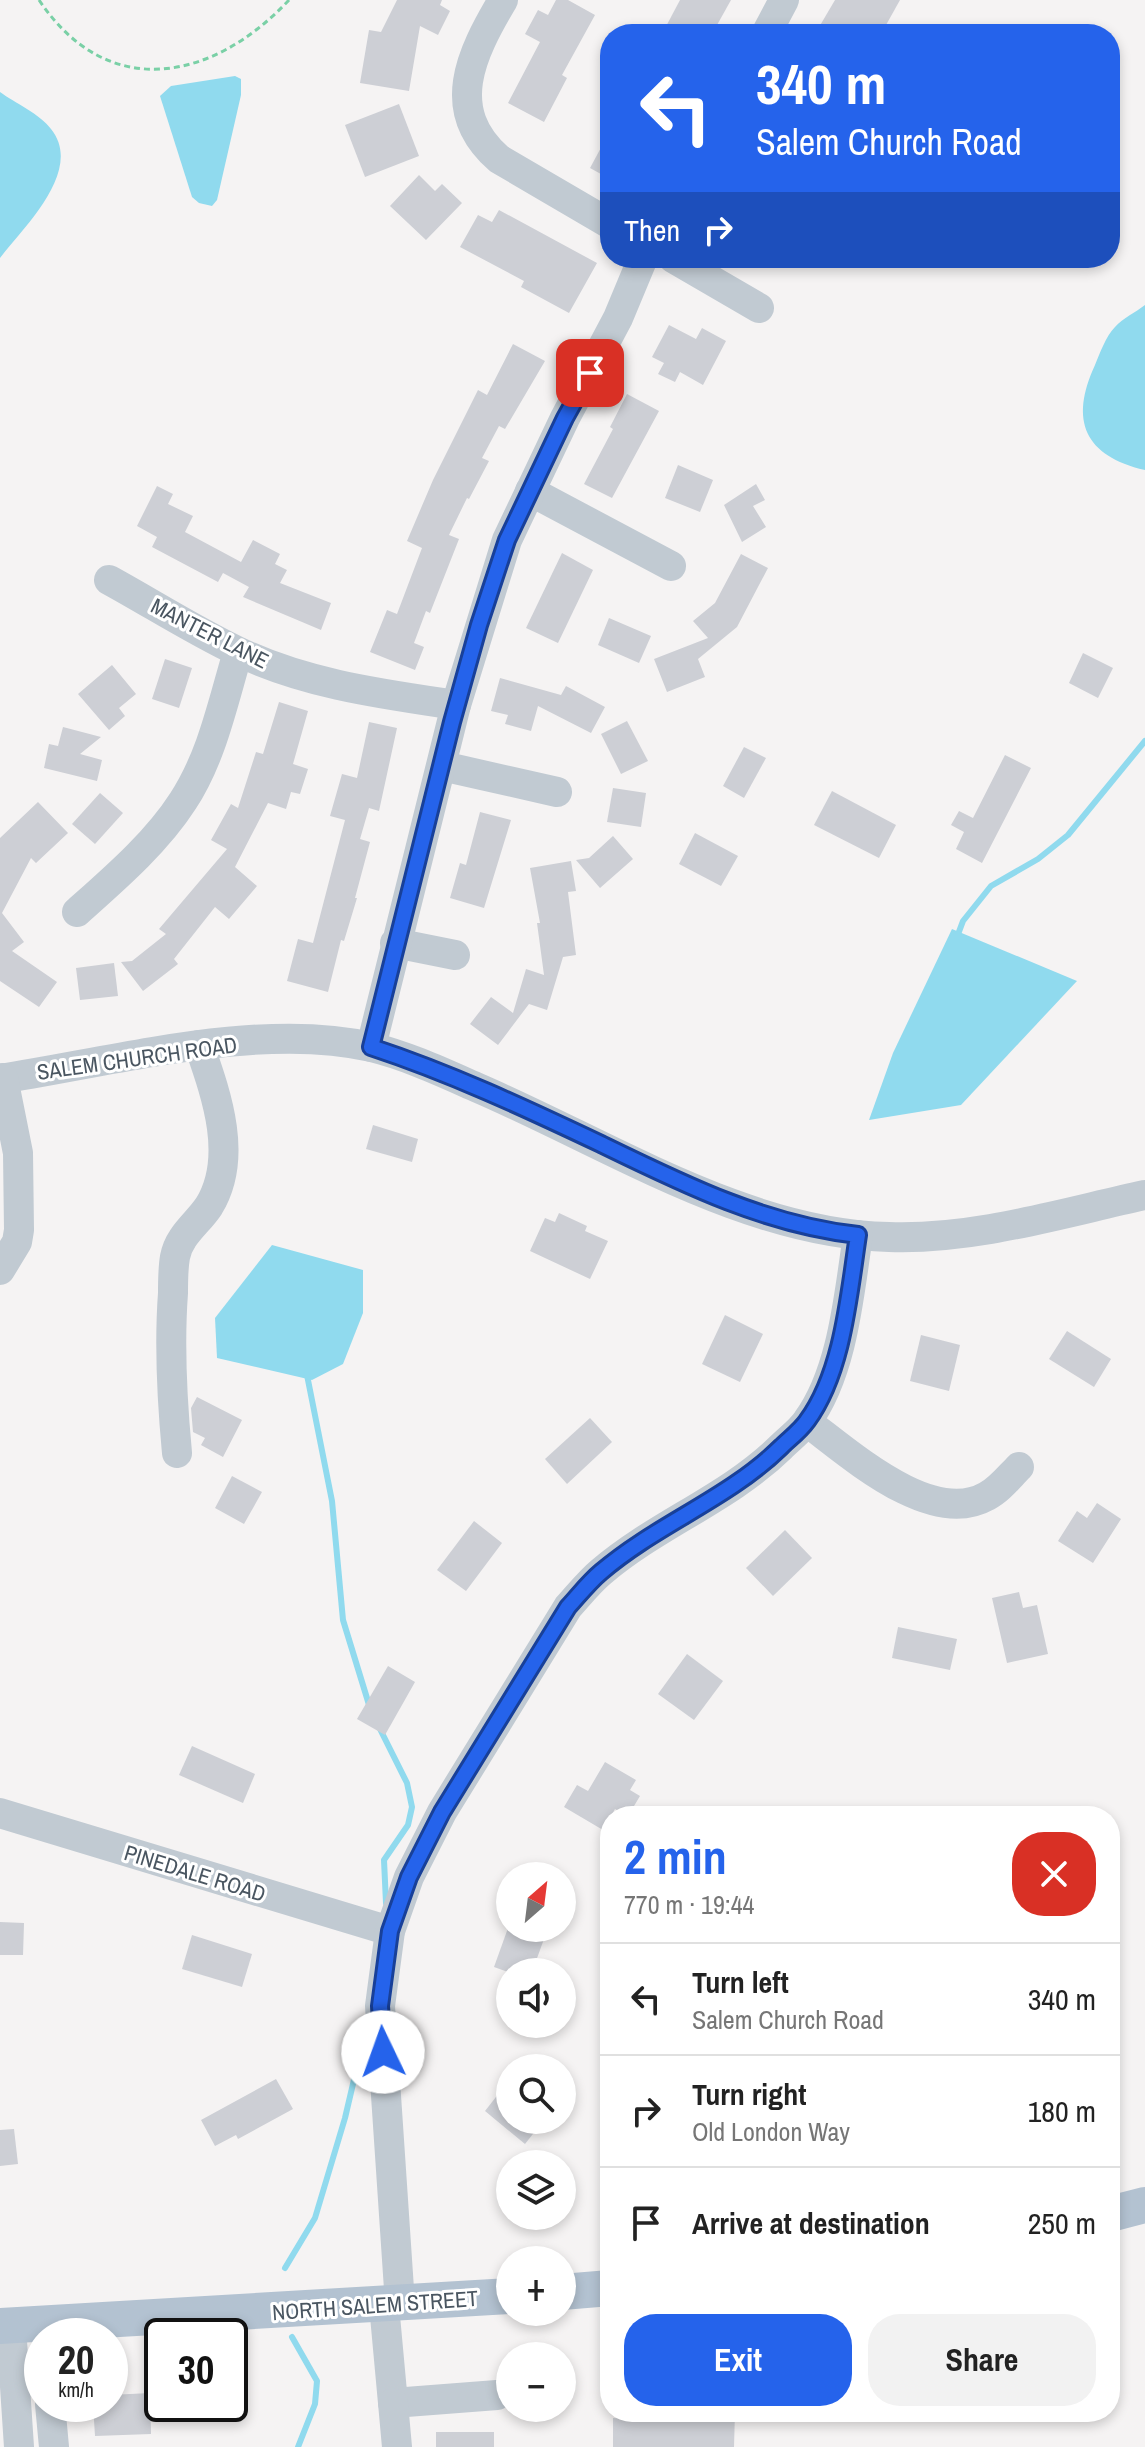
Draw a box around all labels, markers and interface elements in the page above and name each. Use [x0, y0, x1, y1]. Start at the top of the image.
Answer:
text: 340 m [756, 46, 886, 121]
icon: left [624, 56, 728, 160]
text: Salem Church Road [756, 118, 1022, 166]
icon: right [696, 208, 740, 252]
text: Then [624, 210, 680, 250]
pin [556, 339, 624, 407]
icon: arrive [568, 351, 612, 395]
street label: MANTER LANE [146, 591, 274, 675]
street label: SALEM CHURCH ROAD [35, 1029, 239, 1087]
text: 2 min [624, 1824, 727, 1889]
button: close [1012, 1832, 1096, 1916]
street label: PINEDALE ROAD [121, 1837, 269, 1909]
north arrow [496, 1862, 576, 1942]
map controls [496, 1862, 576, 2422]
text: 770 m · 19:44 [624, 1887, 754, 1922]
button: sound [496, 1958, 576, 2038]
text: Turn left [692, 1962, 789, 2002]
icon: left [624, 1977, 668, 2021]
text: 340 m [1028, 1979, 1096, 2019]
text: Salem Church Road [692, 2002, 884, 2037]
position arrow [341, 2010, 425, 2094]
button: search [496, 2054, 576, 2134]
text: Turn right [692, 2074, 806, 2114]
icon: right [624, 2089, 668, 2133]
text: 180 m [1028, 2091, 1096, 2131]
text: Old London Way [692, 2114, 850, 2149]
button: layers [496, 2150, 576, 2230]
icon: arrive [624, 2201, 668, 2245]
text: Arrive at destination [692, 2203, 930, 2243]
text: 250 m [1028, 2203, 1096, 2243]
button: + [496, 2246, 576, 2326]
street label: NORTH SALEM STREET [271, 2283, 479, 2327]
button: Exit [624, 2314, 852, 2406]
button: Share [868, 2314, 1096, 2406]
speed limit sign: 30 [144, 2318, 248, 2422]
text: 20 [58, 2333, 94, 2386]
button: − [496, 2342, 576, 2422]
text: km/h [58, 2376, 94, 2403]

